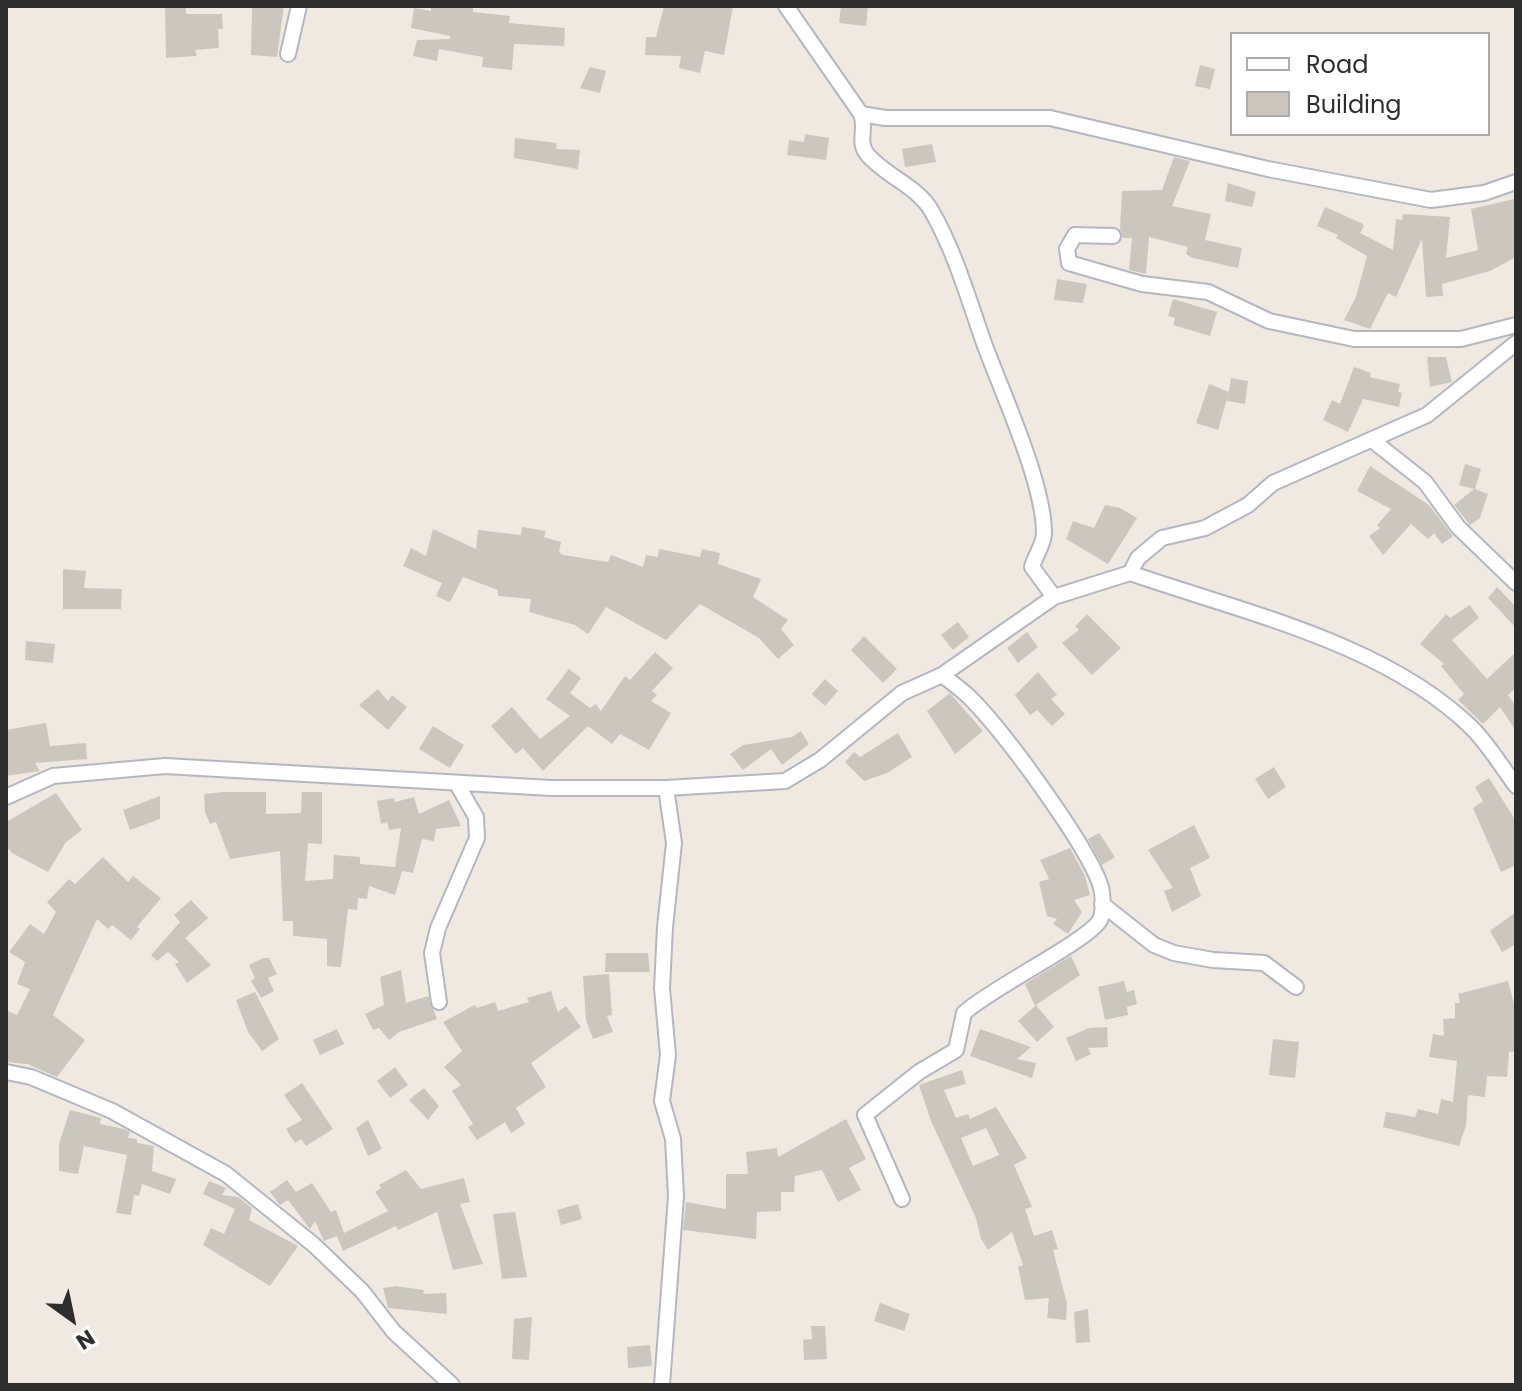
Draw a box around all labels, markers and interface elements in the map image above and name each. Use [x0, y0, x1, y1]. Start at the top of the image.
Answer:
legend [1230, 32, 1490, 136]
text: Road [1306, 48, 1368, 81]
text: Building [1306, 88, 1402, 121]
north arrow [32, 1279, 112, 1359]
text: N [70, 1322, 101, 1357]

